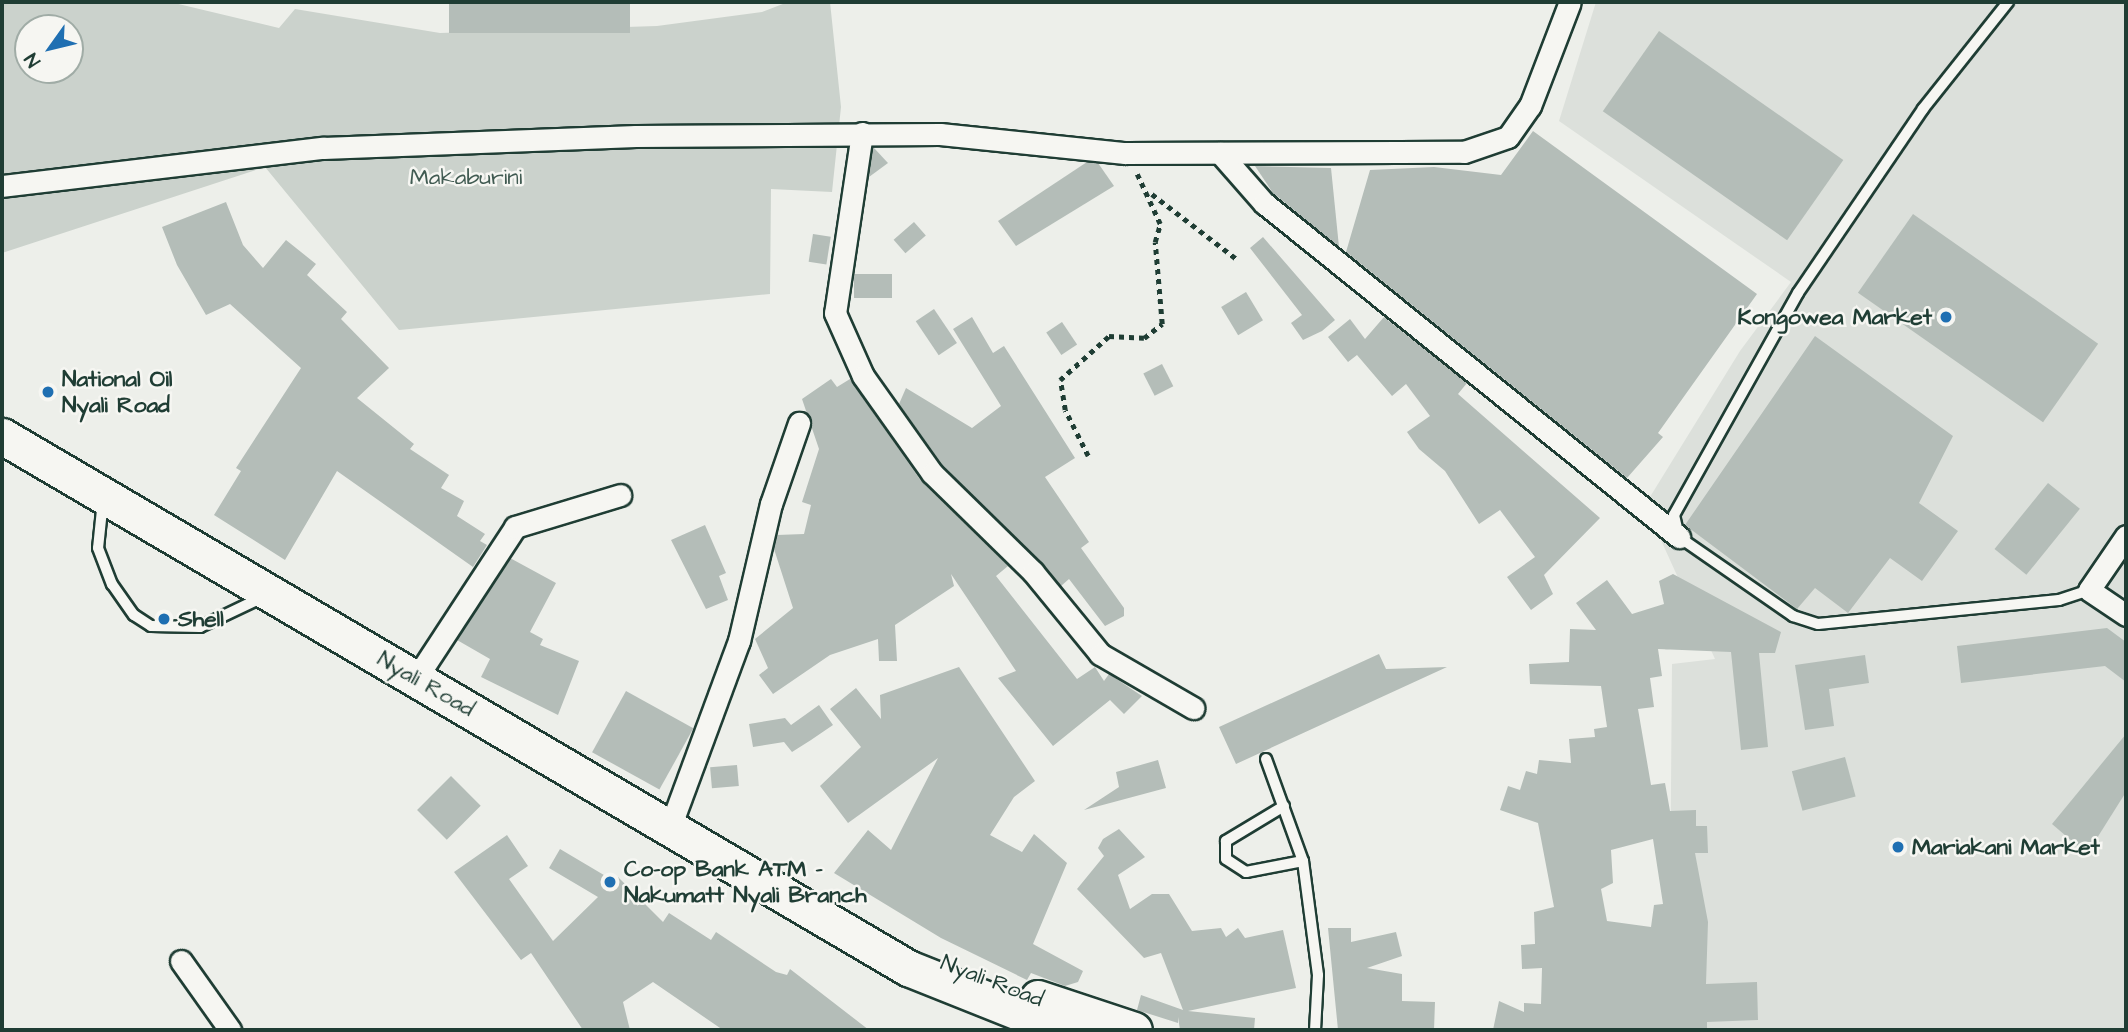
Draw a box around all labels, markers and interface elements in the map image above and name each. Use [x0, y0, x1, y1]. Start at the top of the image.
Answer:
north arrow [14, 14, 84, 84]
text: N [18, 47, 47, 72]
park label: Makaburini [410, 163, 522, 191]
place label: Kongowea Market [1738, 303, 1932, 331]
marker: Kongowea Market [1938, 309, 1954, 325]
place label: National Oil Nyali Road [62, 365, 172, 419]
marker: National Oil Nyali Road [40, 384, 56, 400]
place label: Shell [178, 605, 224, 633]
marker: Shell [156, 611, 172, 627]
street label: Nyali Road [372, 645, 480, 723]
place label: Mariakani Market [1912, 833, 2100, 861]
marker: Mariakani Market [1890, 839, 1906, 855]
place label: Co-op Bank ATM - Nakumatt Nyali Branch [624, 855, 867, 909]
marker: Co-op Bank ATM - Nakumatt Nyali Branch [602, 874, 618, 890]
street label: Nyali Road [937, 949, 1047, 1013]

